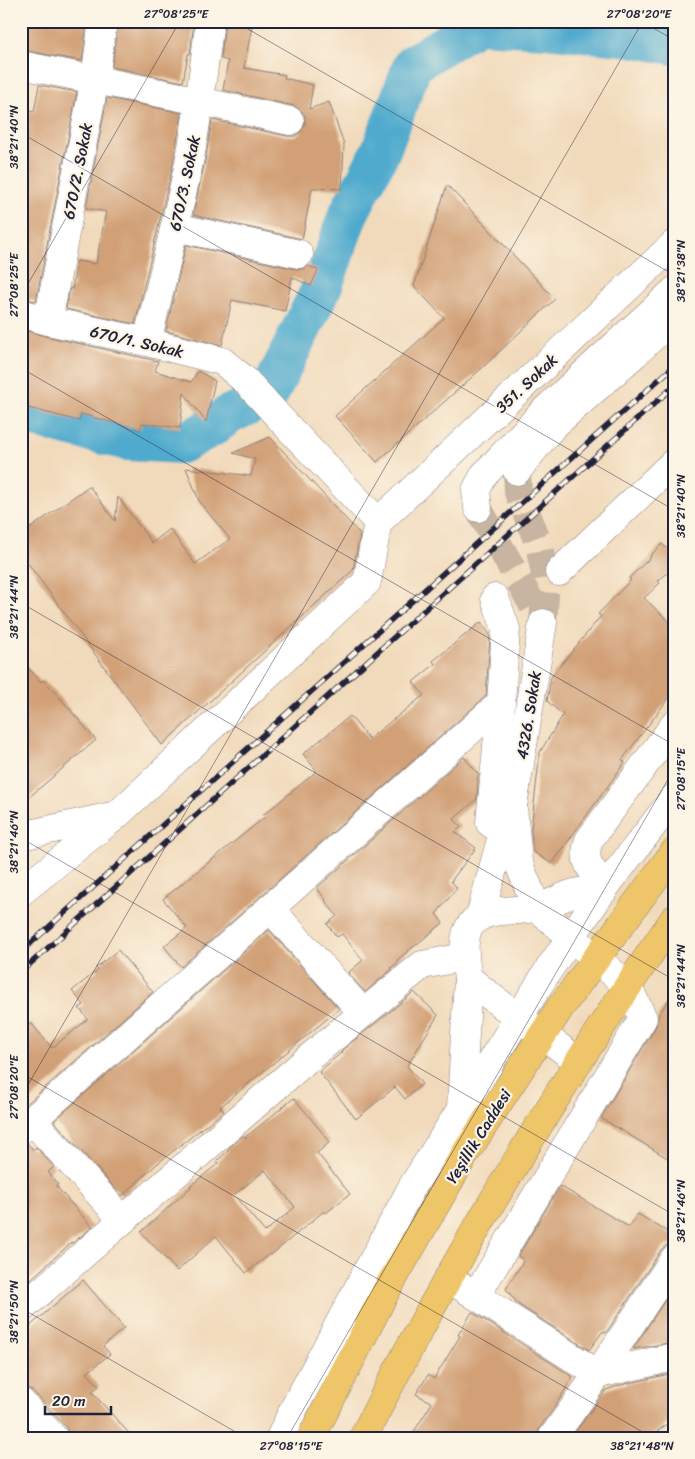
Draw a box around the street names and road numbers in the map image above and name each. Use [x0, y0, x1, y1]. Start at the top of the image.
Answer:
street label: 670/2. Sokak [54, 120, 101, 222]
street label: 670/3. Sokak [160, 132, 209, 234]
street label: 670/1. Sokak [87, 317, 187, 366]
street label: 351. Sokak [488, 346, 565, 420]
street label: 4326. Sokak [507, 668, 550, 761]
street label: Yeşillik Caddesi [438, 1083, 519, 1189]

